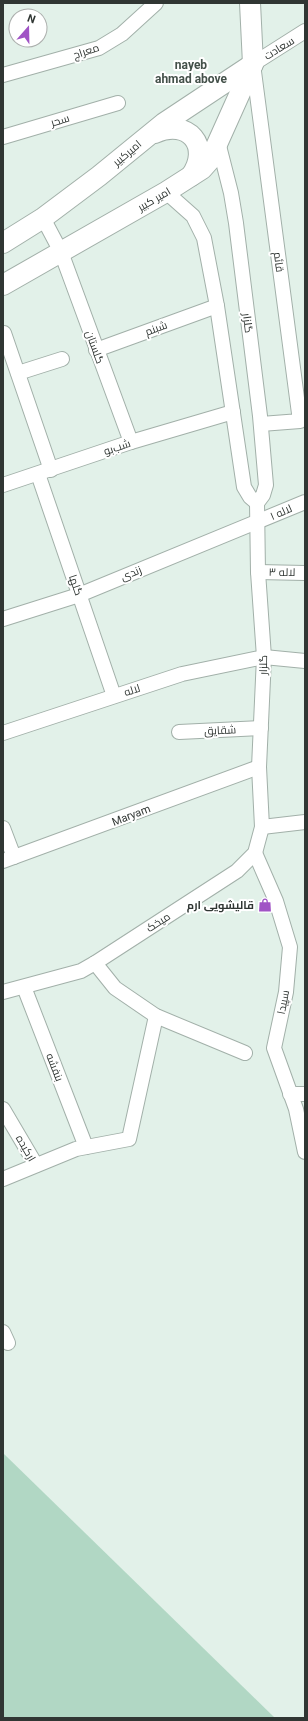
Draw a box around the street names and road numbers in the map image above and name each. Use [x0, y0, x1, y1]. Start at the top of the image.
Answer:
street label: سعادت [262, 34, 297, 63]
street label: معراج [71, 41, 101, 63]
street label: سحر [48, 111, 71, 130]
street label: امیرکبیر [110, 138, 144, 170]
street label: امیر کبیر [135, 185, 173, 215]
street label: قائم [270, 251, 286, 273]
street label: گلزار [240, 311, 255, 334]
street label: شبنم [143, 318, 169, 339]
street label: گلستان [83, 329, 106, 365]
street label: شب‌بو [102, 437, 132, 458]
street label: لاله ۱ [268, 502, 294, 523]
street label: زندی [119, 563, 144, 584]
street label: لاله ۳ [269, 566, 295, 579]
street label: گلها [66, 573, 85, 597]
street label: گلزار [257, 655, 270, 676]
street label: لاله [122, 682, 142, 699]
street label: شقایق [204, 723, 236, 738]
street label: Maryam [110, 802, 152, 829]
street label: میخک [144, 910, 173, 935]
street label: سپیدا [275, 989, 292, 1015]
street label: بنفشه [43, 1051, 66, 1083]
street label: ارکیده [13, 1133, 38, 1164]

